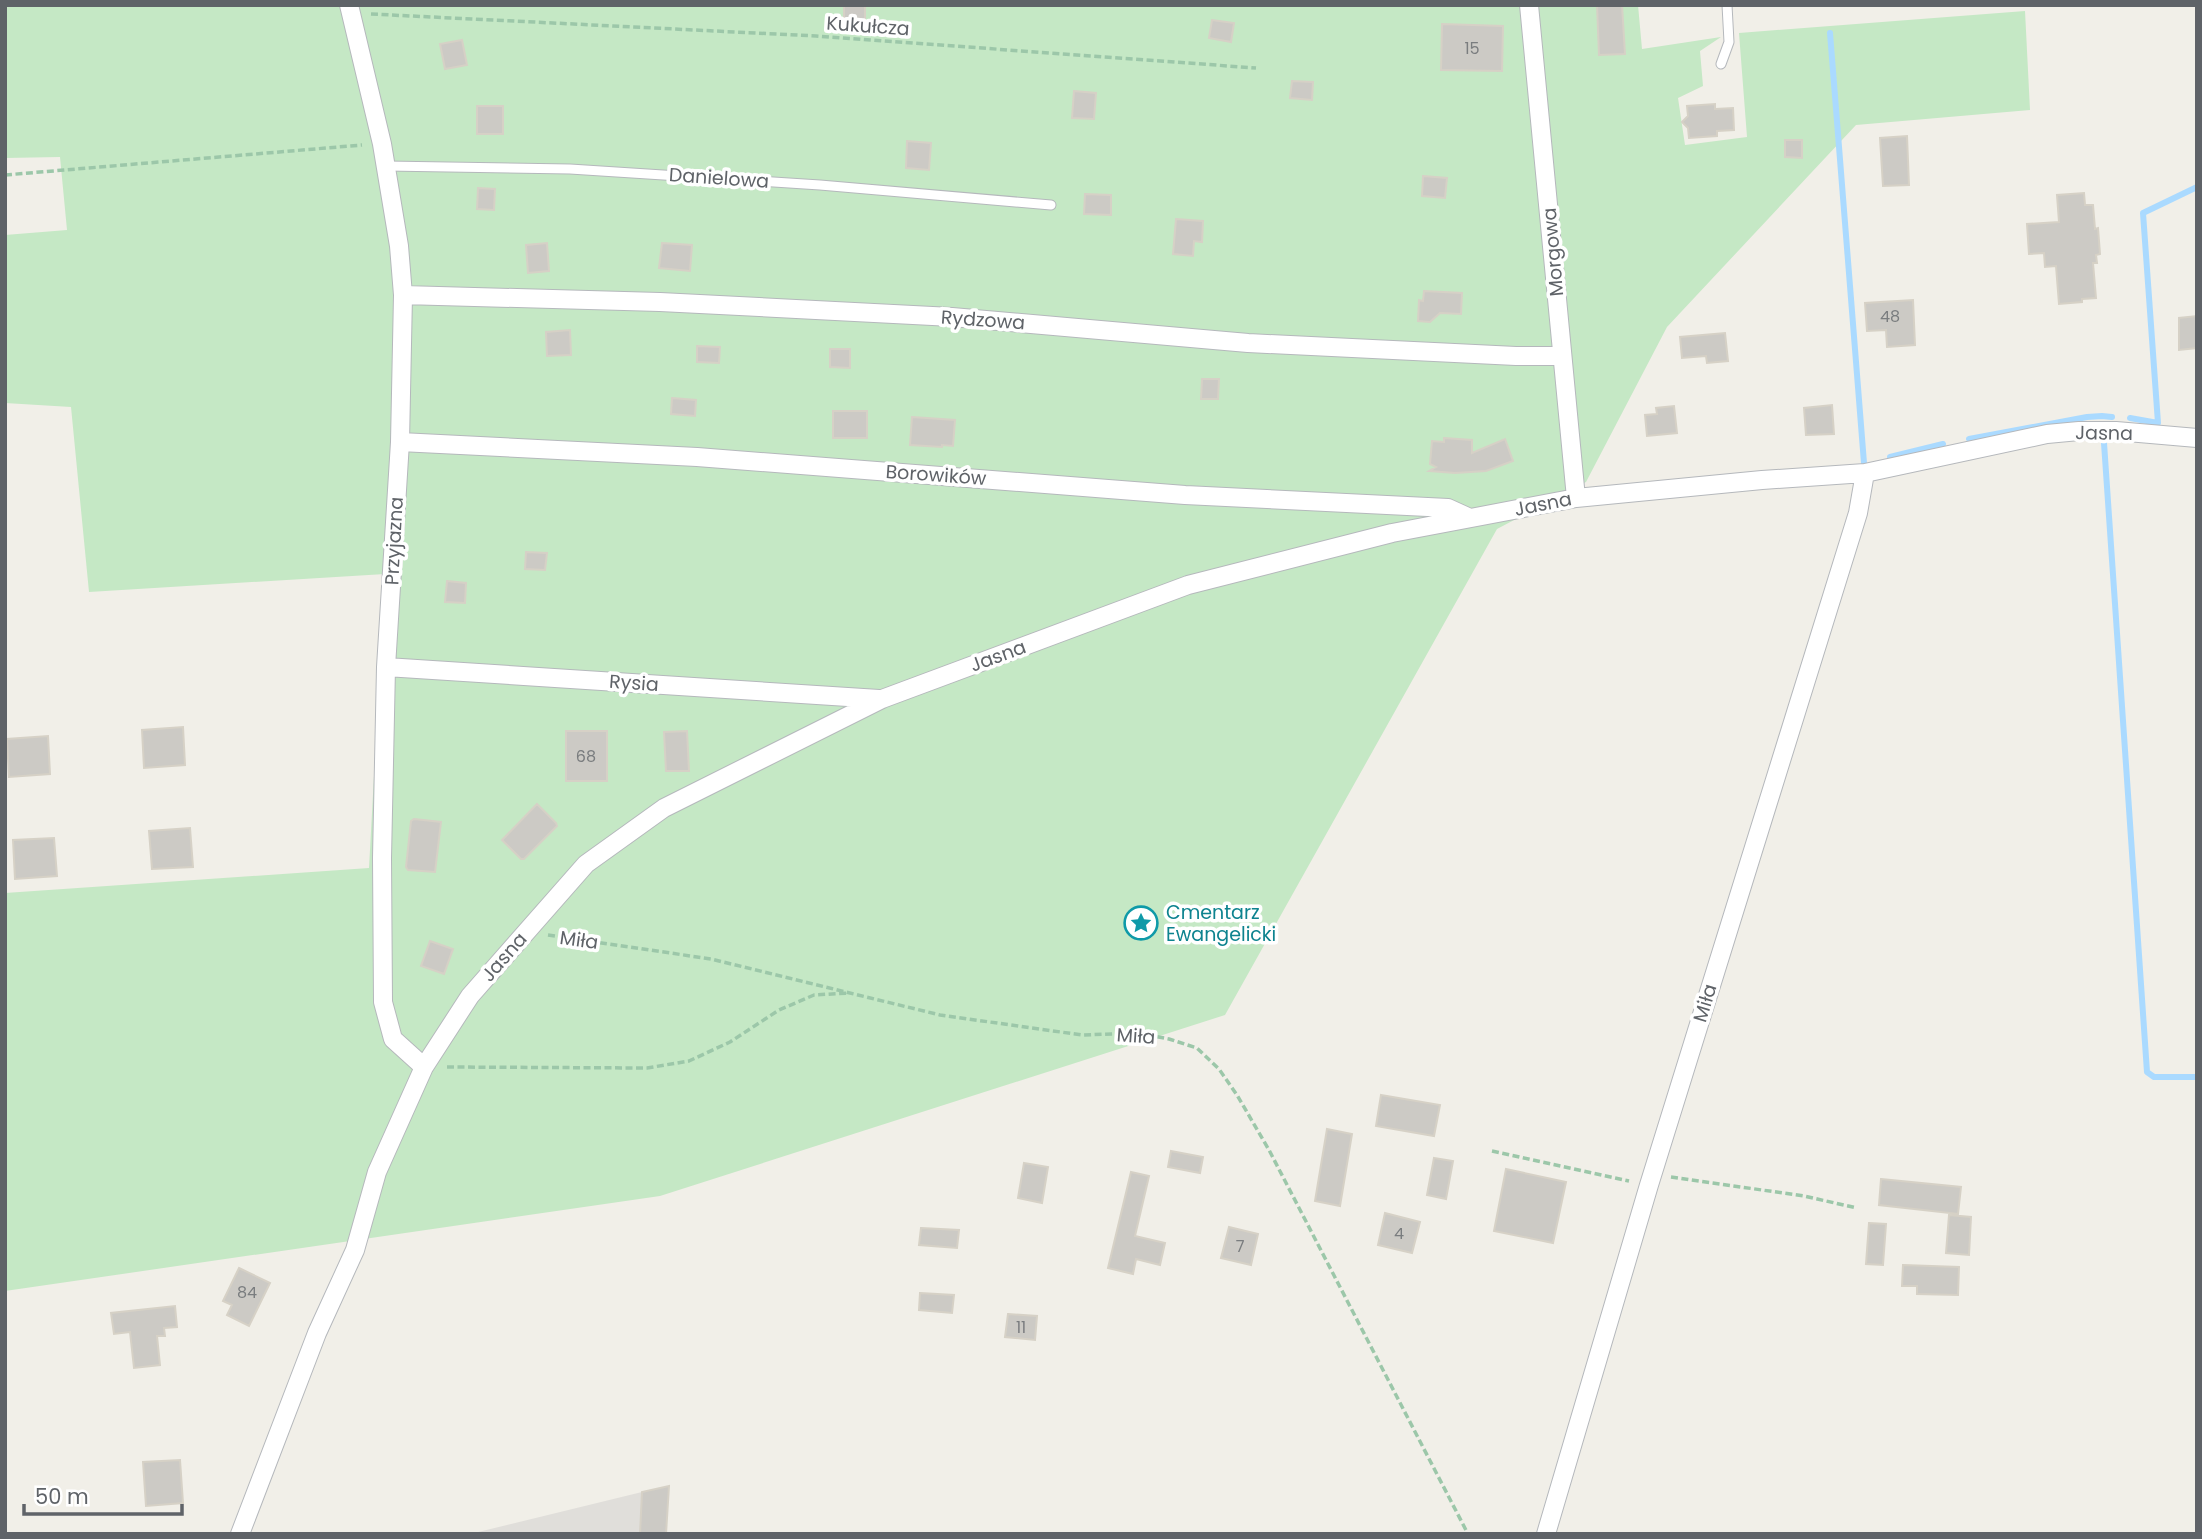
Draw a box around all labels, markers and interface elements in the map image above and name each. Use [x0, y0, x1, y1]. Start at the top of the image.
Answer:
street label: Kukułcza [826, 10, 910, 42]
house number: 15 [1464, 37, 1480, 60]
street label: Danielowa [668, 161, 770, 195]
street label: Morgowa [1536, 206, 1570, 298]
street label: Rydzowa [940, 304, 1026, 336]
house number: 48 [1880, 305, 1900, 328]
street label: Jasna [2075, 419, 2133, 447]
street label: Borowików [885, 458, 988, 492]
street label: Jasna [1512, 485, 1574, 523]
street label: Przyjazna [378, 496, 410, 586]
street label: Jasna [966, 633, 1030, 679]
street label: Rysia [608, 668, 660, 698]
house number: 68 [576, 745, 596, 768]
place label: Cmentarz Ewangelicki [1166, 899, 1276, 948]
place icon: Cmentarz Ewangelicki [1122, 904, 1160, 942]
street label: Miła [558, 924, 600, 956]
street label: Jasna [475, 926, 533, 988]
street label: Miła [1686, 981, 1724, 1025]
street label: Miła [1116, 1021, 1156, 1051]
house number: 4 [1394, 1222, 1404, 1245]
house number: 7 [1236, 1235, 1245, 1258]
house number: 84 [237, 1281, 257, 1304]
house number: 11 [1016, 1316, 1026, 1339]
scale bar [24, 1472, 182, 1516]
text: 50 m [35, 1482, 89, 1511]

